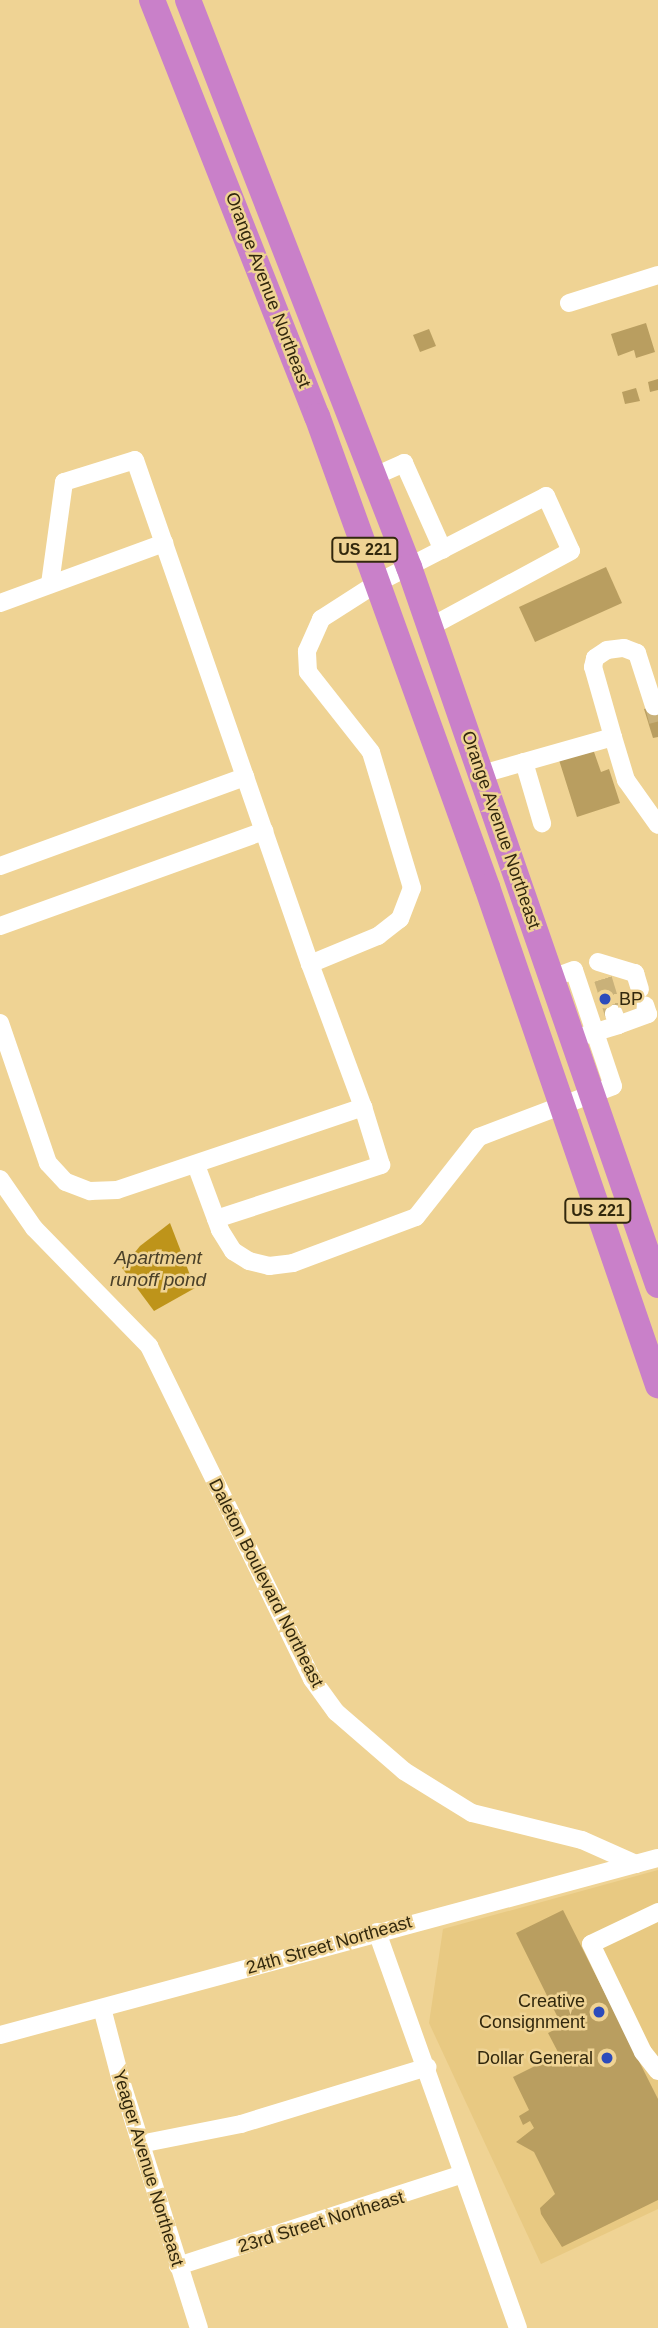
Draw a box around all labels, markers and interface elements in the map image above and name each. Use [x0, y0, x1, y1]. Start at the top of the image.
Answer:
street label: Orange Avenue Northeast [221, 189, 315, 391]
road number: US 221 [330, 538, 400, 562]
street label: Orange Avenue Northeast [457, 728, 545, 932]
place label: BP [619, 988, 643, 1010]
marker: BP [597, 991, 613, 1007]
road number: US 221 [563, 1198, 633, 1224]
water label: Apartment runoff pond [110, 1247, 206, 1291]
street label: Daleton Boulevard Northeast [204, 1475, 328, 1691]
street label: 24th Street Northeast [244, 1911, 414, 1979]
place label: Creative Consignment [479, 1991, 585, 2034]
marker: Creative Consignment [591, 2004, 607, 2020]
place label: Dollar General [477, 2047, 593, 2069]
marker: Dollar General [599, 2050, 615, 2066]
street label: Yeager Avenue Northeast [108, 2067, 188, 2269]
street label: 23rd Street Northeast [236, 2187, 406, 2257]

